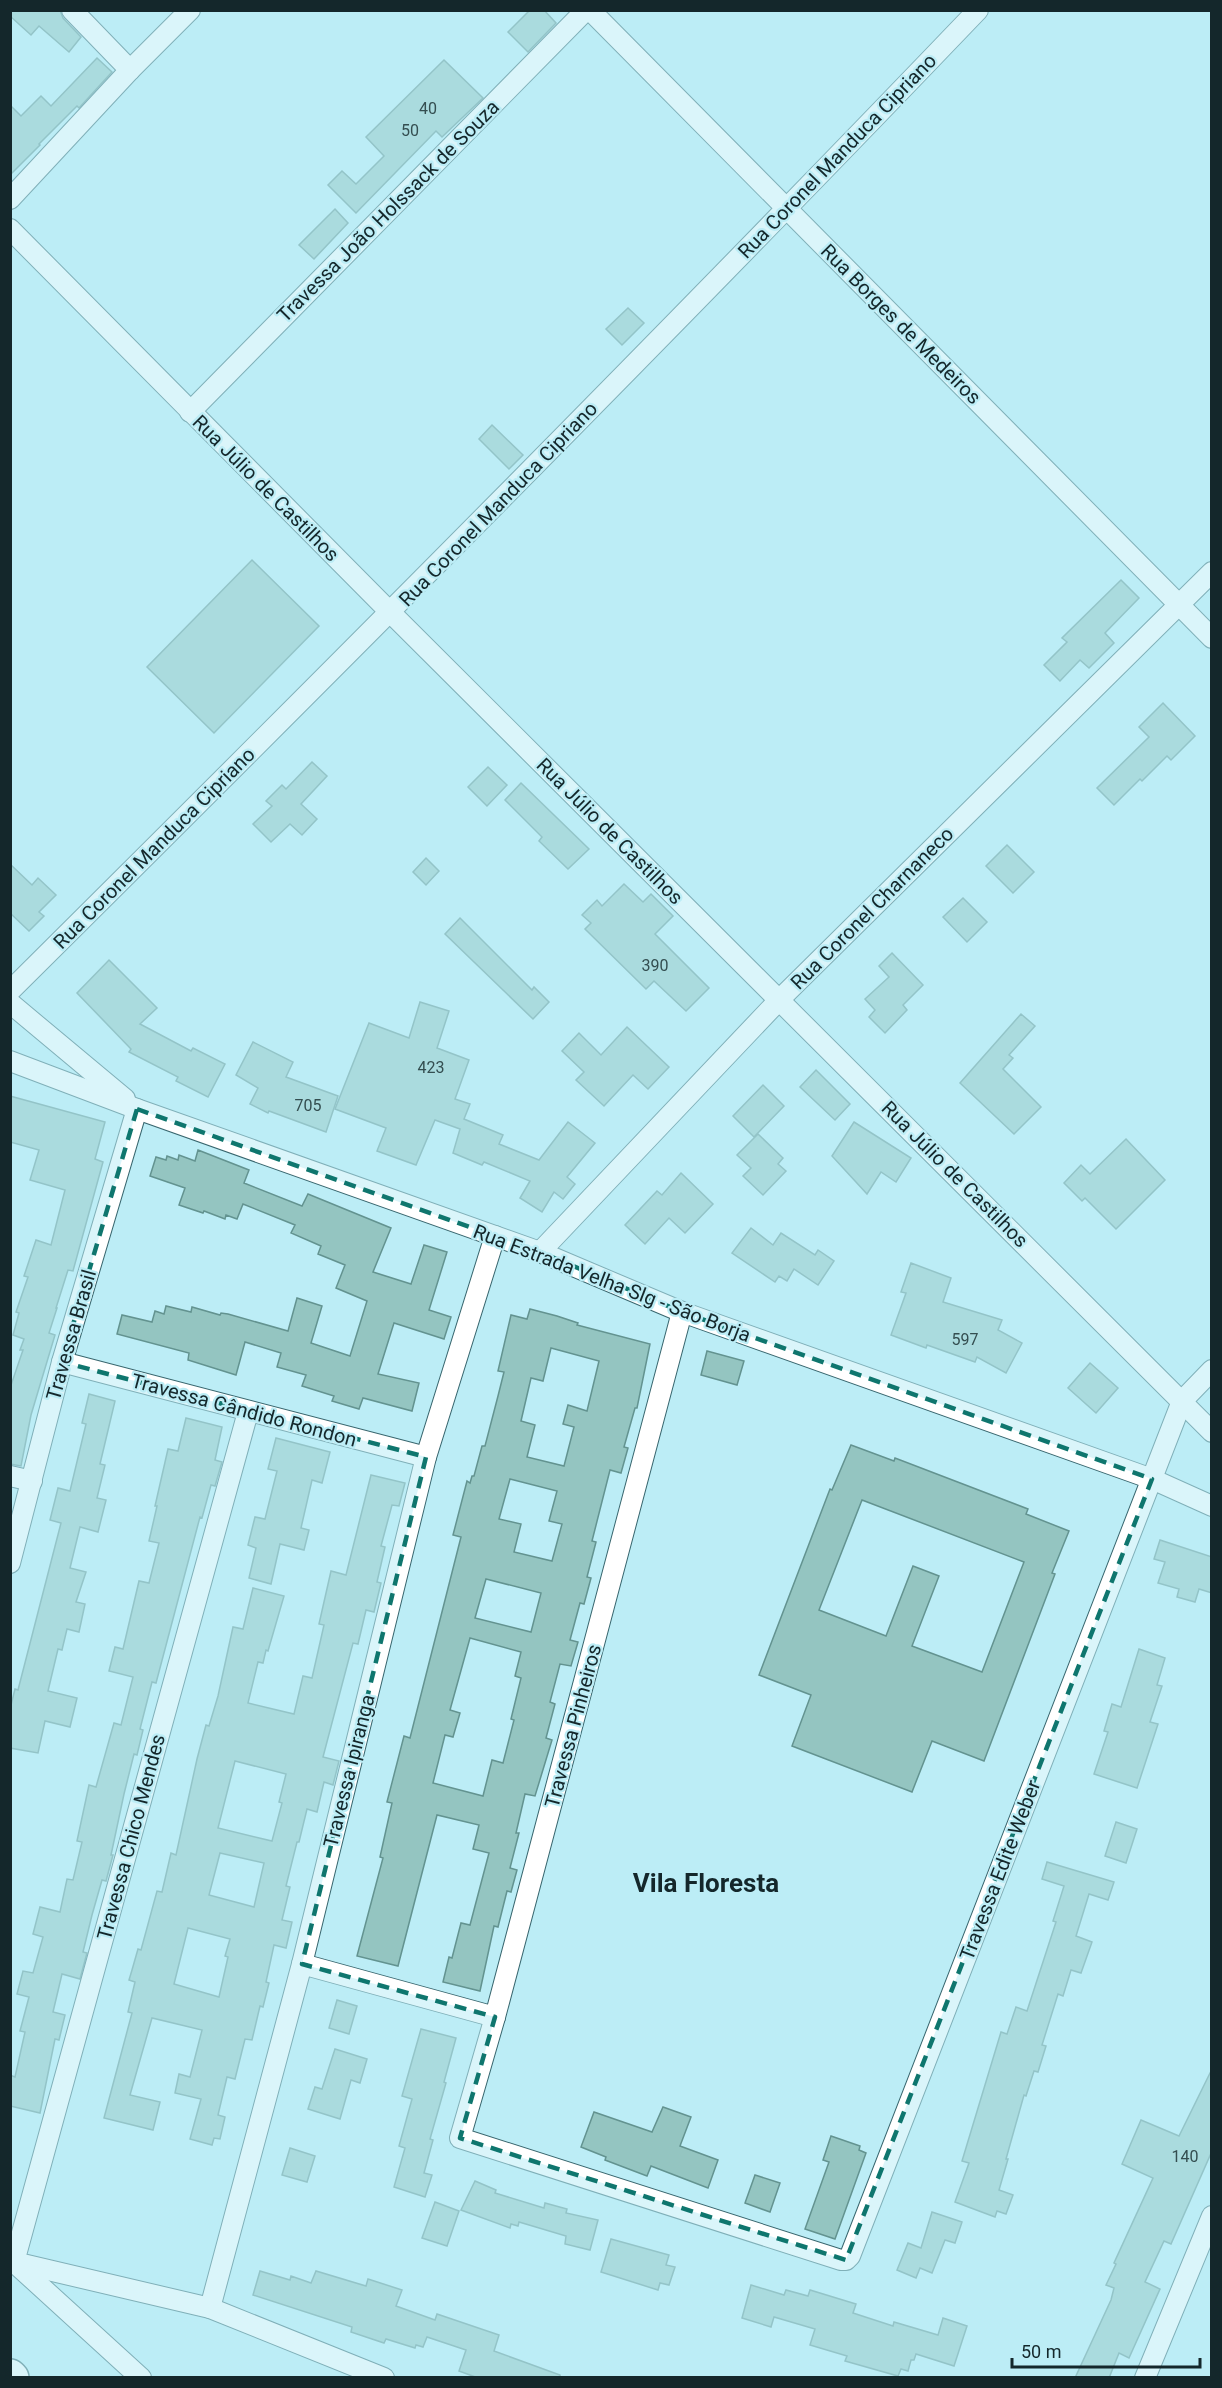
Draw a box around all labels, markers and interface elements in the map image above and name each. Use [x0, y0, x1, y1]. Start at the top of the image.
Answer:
street label: Rua Coronel Manduca Cipriano [733, 49, 941, 263]
street label: Travessa João Holssack de Souza [272, 95, 504, 327]
house number: 40 [419, 99, 437, 118]
house number: 50 [401, 121, 419, 140]
street label: Rua Borges de Medeiros [816, 239, 986, 409]
street label: Rua Coronel Manduca Cipriano [394, 397, 602, 611]
street label: Rua Júlio de Castilhos [188, 410, 344, 566]
street label: Rua Coronel Manduca Cipriano [48, 742, 260, 954]
street label: Rua Júlio de Castilhos [532, 753, 688, 909]
street label: Rua Coronel Charnaneco [786, 822, 958, 994]
house number: 390 [642, 956, 668, 975]
house number: 423 [418, 1058, 444, 1077]
house number: 705 [295, 1096, 321, 1115]
street label: Rua Júlio de Castilhos [877, 1096, 1033, 1252]
street label: Rua Estrada Velha Slg - São Borja [470, 1219, 754, 1347]
street label: Travessa Brasil [41, 1267, 101, 1403]
house number: 597 [952, 1330, 978, 1349]
street label: Travessa Cândido Rondon [129, 1368, 359, 1452]
street label: Travessa Pinheiros [540, 1642, 606, 1810]
street label: Travessa Ipiranga [318, 1692, 380, 1850]
street label: Travessa Chico Mendes [92, 1731, 170, 1943]
street label: Travessa Edite Weber [955, 1776, 1046, 1963]
district label: Vila Floresta [633, 1868, 779, 1898]
house number: 140 [1172, 2147, 1198, 2166]
scale bar [1012, 2331, 1200, 2369]
text: 50 m [1021, 2341, 1061, 2362]

